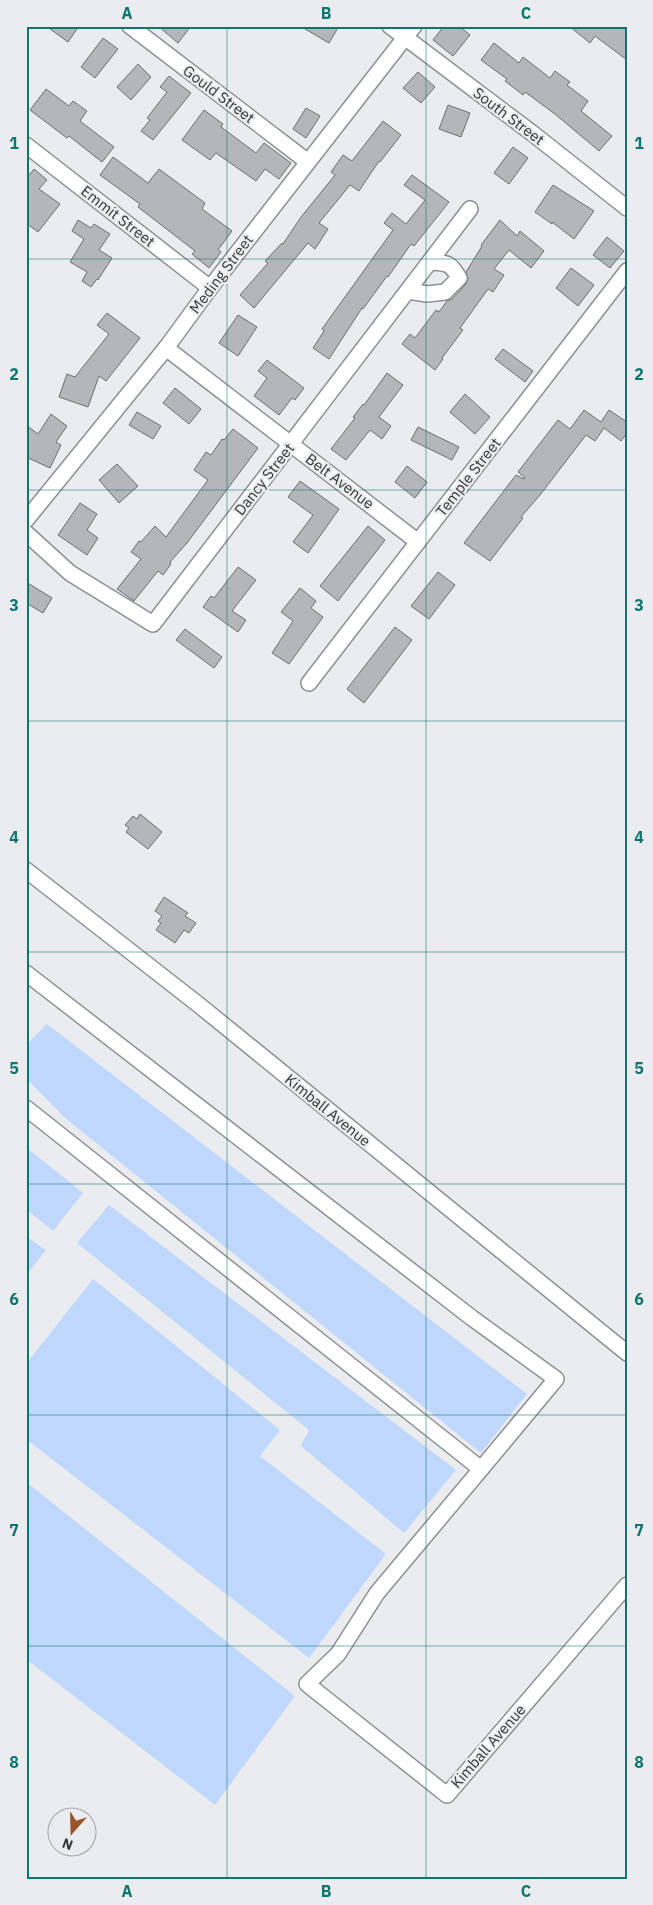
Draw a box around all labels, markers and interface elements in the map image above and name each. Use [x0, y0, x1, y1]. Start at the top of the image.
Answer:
text: A [122, 3, 133, 23]
text: B [321, 3, 332, 23]
text: C [521, 3, 531, 23]
street label: Gould Street [179, 61, 259, 127]
street label: South Street [470, 83, 548, 149]
text: 1 [9, 133, 19, 153]
text: 1 [634, 133, 644, 153]
street label: Emmit Street [77, 181, 159, 251]
street label: Meding Street [185, 231, 257, 317]
text: 2 [9, 364, 19, 384]
text: 2 [634, 364, 644, 384]
street label: Temple Street [431, 434, 505, 520]
street label: Dancy Street [230, 439, 298, 519]
street label: Belt Avenue [302, 449, 378, 513]
text: 3 [9, 595, 19, 615]
text: 3 [634, 595, 644, 615]
text: 4 [9, 827, 19, 847]
text: 4 [634, 827, 644, 847]
text: 5 [9, 1058, 19, 1078]
text: 5 [634, 1058, 644, 1078]
street label: Kimball Avenue [281, 1070, 375, 1150]
text: 6 [9, 1289, 19, 1309]
text: 6 [634, 1289, 644, 1309]
text: 7 [9, 1520, 19, 1540]
text: 7 [634, 1520, 644, 1540]
street label: Kimball Avenue [446, 1700, 530, 1792]
text: 8 [9, 1752, 19, 1772]
text: 8 [634, 1752, 644, 1772]
north arrow [48, 1808, 98, 1858]
text: N [60, 1834, 75, 1854]
text: A [122, 1881, 133, 1901]
text: B [321, 1881, 332, 1901]
text: C [521, 1881, 531, 1901]

